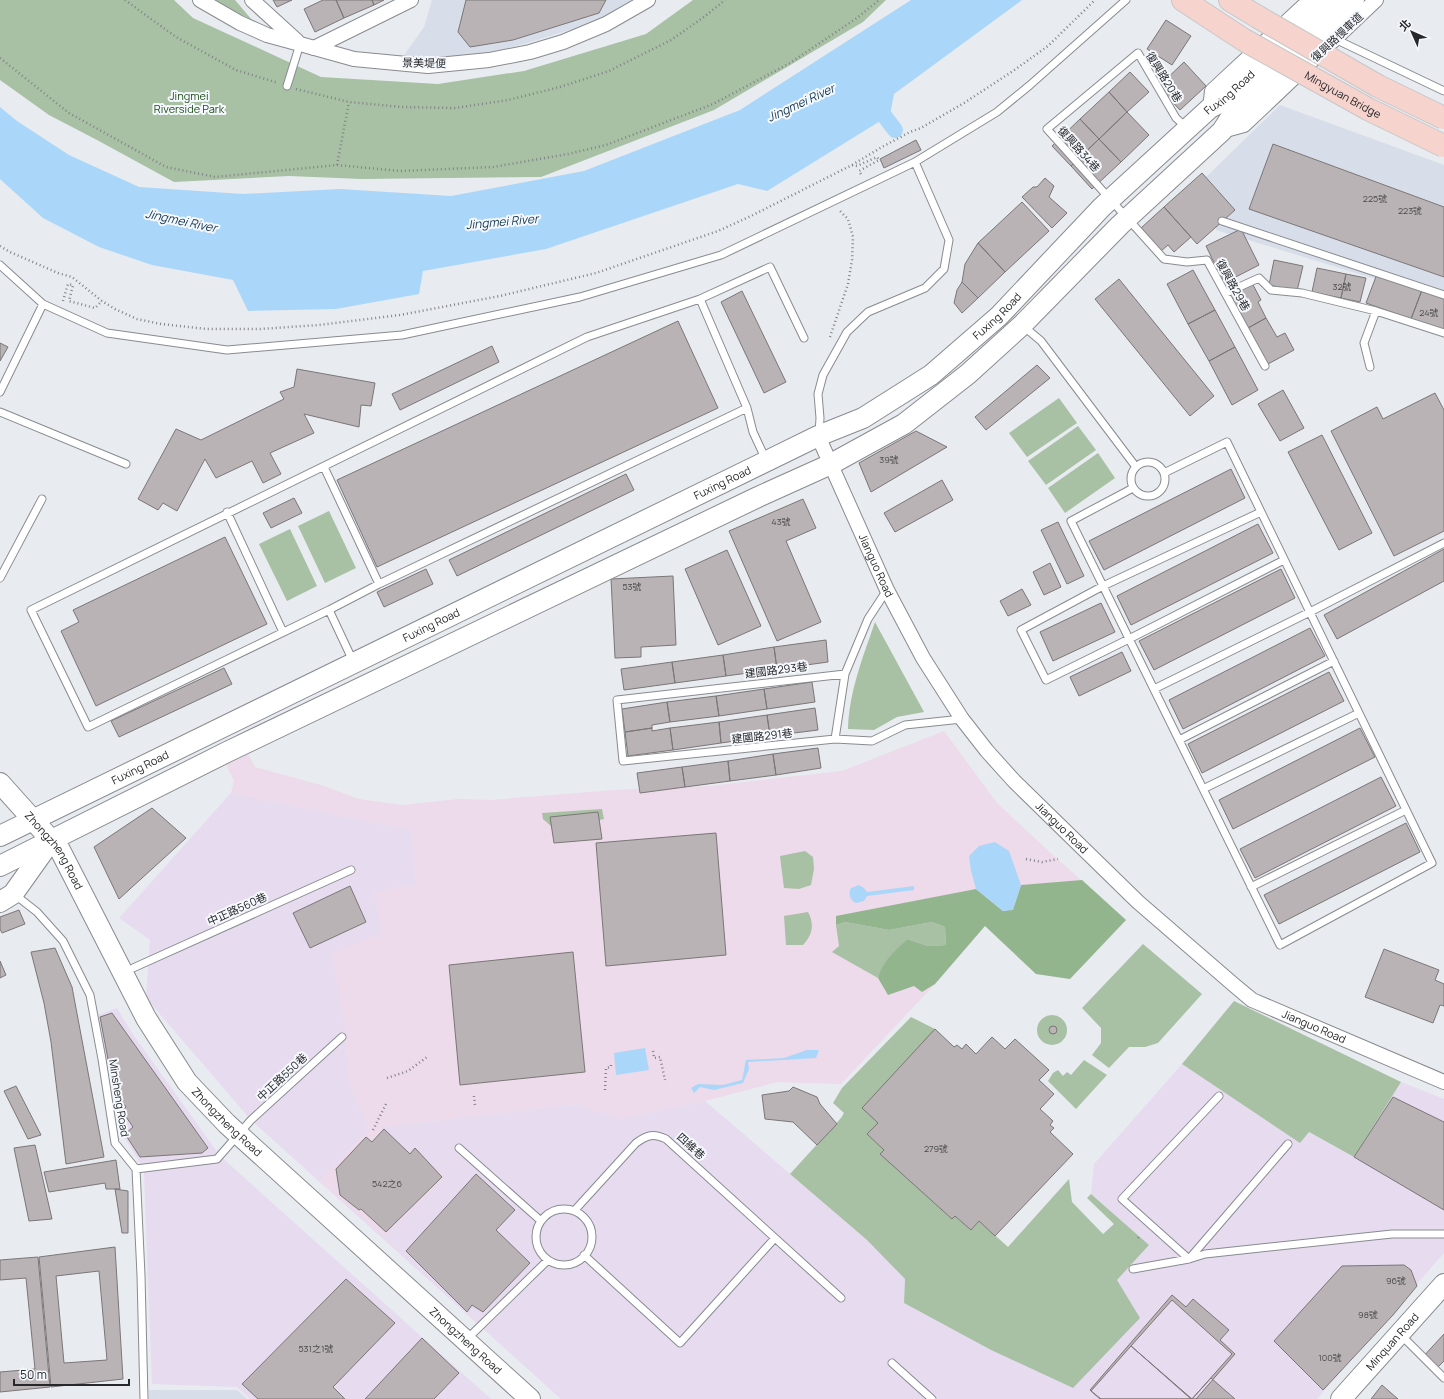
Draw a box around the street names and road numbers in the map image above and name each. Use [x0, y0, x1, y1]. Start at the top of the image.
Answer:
street label: 復興路慢車道 [1307, 9, 1366, 65]
street label: 復興路20巷 [1143, 49, 1186, 105]
street label: 景美堤便 [402, 55, 447, 70]
street label: Fuxing Road [1200, 66, 1257, 117]
street label: Mingyuan Bridge [1302, 67, 1384, 121]
street label: 復興路34巷 [1055, 123, 1104, 175]
street label: 復興路29巷 [1213, 256, 1254, 313]
street label: Fuxing Road [969, 289, 1024, 343]
street label: Fuxing Road [691, 462, 753, 503]
street label: Jianguo Road [856, 531, 898, 600]
street label: Fuxing Road [400, 604, 462, 645]
street label: 建國路293巷 [744, 658, 808, 681]
street label: 建國路291巷 [731, 725, 793, 746]
street label: Fuxing Road [109, 747, 171, 787]
street label: Jianguo Road [1033, 798, 1092, 857]
street label: Zhongzheng Road [22, 808, 87, 892]
street label: 中正路560巷 [205, 889, 269, 928]
street label: Jianguo Road [1280, 1006, 1348, 1046]
street label: 中正路550巷 [253, 1050, 310, 1104]
street label: Minsheng Road [106, 1058, 133, 1138]
street label: Zhongzheng Road [189, 1084, 266, 1159]
street label: 四維巷 [674, 1129, 709, 1162]
street label: Zhongzheng Road [427, 1303, 505, 1377]
street label: Minquan Road [1362, 1309, 1422, 1373]

